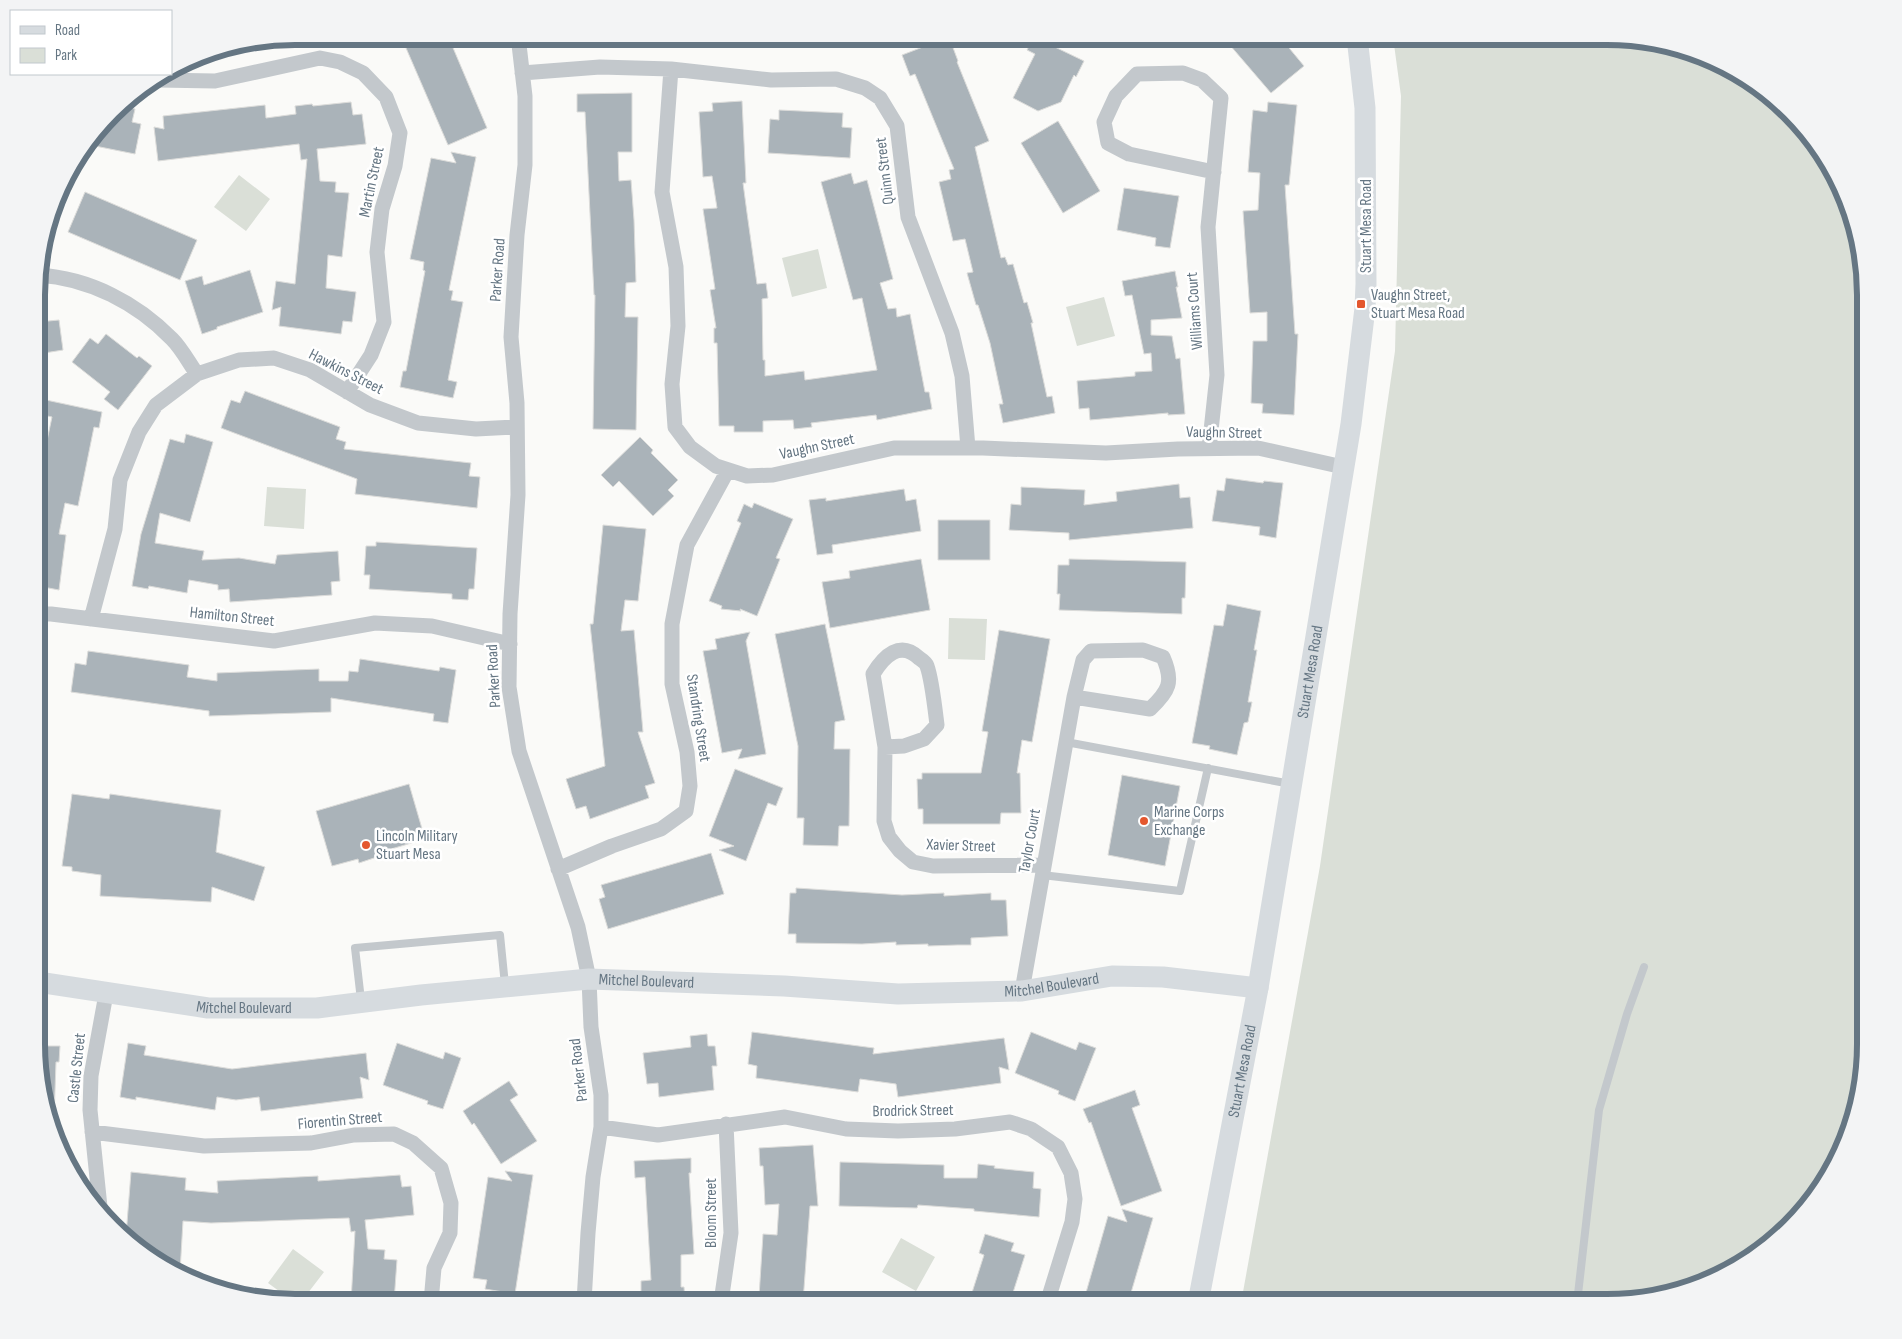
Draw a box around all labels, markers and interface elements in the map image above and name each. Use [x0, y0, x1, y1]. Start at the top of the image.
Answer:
legend [10, 10, 172, 75]
text: Road [55, 21, 80, 40]
text: Park [55, 46, 77, 65]
street label: Quinn Street [871, 136, 899, 206]
street label: Martin Street [355, 145, 389, 219]
street label: Stuart Mesa Road [1357, 179, 1376, 273]
street label: Parker Road [486, 238, 510, 302]
street label: Williams Court [1183, 271, 1207, 351]
place label: Vaughn Street, Stuart Mesa Road [1371, 286, 1465, 323]
marker: Vaughn Street, Stuart Mesa Road [1355, 298, 1367, 310]
street label: Hawkins Street [306, 345, 387, 399]
street label: Vaughn Street [1186, 423, 1262, 443]
street label: Vaughn Street [778, 430, 856, 464]
street label: Hamilton Street [189, 603, 275, 631]
street label: Stuart Mesa Road [1293, 624, 1327, 720]
street label: Parker Road [483, 644, 505, 708]
street label: Standring Street [682, 673, 714, 763]
place label: Marine Corps Exchange [1154, 803, 1225, 840]
street label: Taylor Court [1015, 807, 1045, 875]
marker: Marine Corps Exchange [1138, 815, 1150, 827]
place label: Lincoln Military Stuart Mesa [376, 827, 458, 864]
street label: Xavier Street [925, 835, 996, 857]
marker: Lincoln Military Stuart Mesa [360, 839, 372, 851]
street label: Mitchel Boulevard [1004, 969, 1100, 1001]
street label: Mitchel Boulevard [598, 970, 694, 992]
street label: Mitchel Boulevard [195, 997, 292, 1018]
street label: Stuart Mesa Road [1224, 1023, 1260, 1119]
street label: Castle Street [64, 1032, 90, 1104]
street label: Parker Road [566, 1037, 592, 1103]
street label: Brodrick Street [872, 1101, 954, 1121]
street label: Fiorentin Street [297, 1108, 383, 1134]
street label: Bloom Street [702, 1178, 721, 1248]

